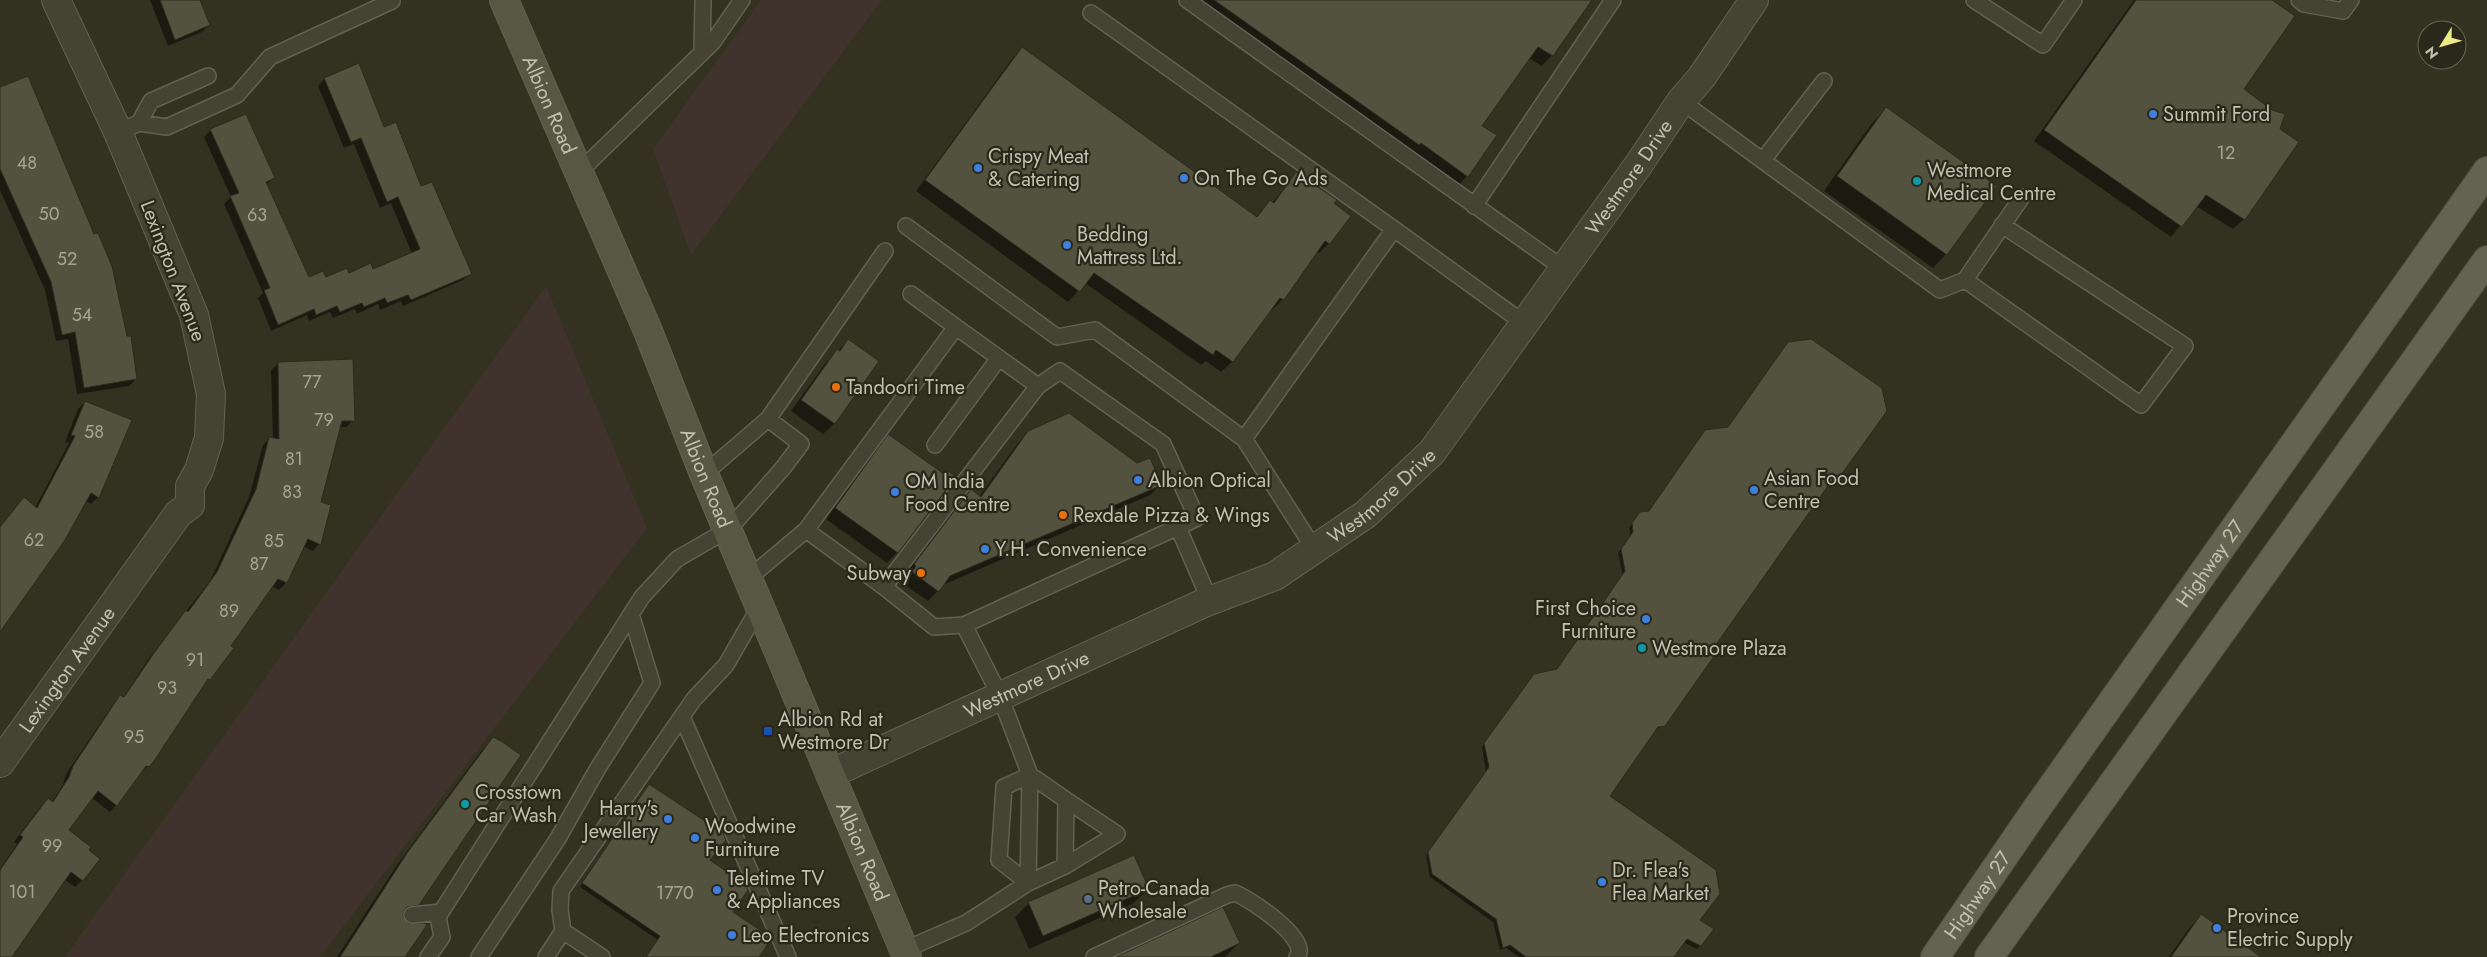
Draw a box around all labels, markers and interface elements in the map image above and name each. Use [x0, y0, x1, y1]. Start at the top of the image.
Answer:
north arrow [2417, 20, 2467, 70]
text: N [2420, 42, 2443, 63]
street label: Albion Road [515, 51, 584, 158]
place label: Summit Ford [2163, 100, 2270, 129]
marker: Summit Ford [2147, 108, 2159, 120]
street label: Westmore Drive [1578, 113, 1679, 241]
house number: 12 [2217, 140, 2235, 166]
place label: Crispy Meat & Catering [988, 142, 1089, 194]
house number: 48 [17, 150, 37, 176]
place label: Westmore Medical Centre [1927, 156, 2056, 208]
marker: Crispy Meat & Catering [972, 162, 984, 174]
place label: On The Go Ads [1194, 164, 1327, 193]
marker: On The Go Ads [1178, 172, 1190, 184]
marker: Westmore Medical Centre [1911, 175, 1923, 187]
street label: Lexington Avenue [133, 196, 213, 346]
house number: 50 [39, 201, 60, 227]
house number: 63 [247, 202, 267, 228]
place label: Bedding Mattress Ltd. [1077, 220, 1183, 272]
marker: Bedding Mattress Ltd. [1061, 239, 1073, 251]
house number: 52 [57, 246, 77, 272]
house number: 54 [72, 302, 92, 328]
house number: 77 [303, 369, 322, 395]
place label: Tandoori Time [846, 373, 965, 402]
marker: Tandoori Time [830, 381, 842, 393]
house number: 79 [314, 407, 334, 433]
house number: 58 [84, 419, 104, 445]
street label: Albion Road [673, 424, 739, 532]
street label: Westmore Drive [1322, 441, 1442, 551]
house number: 81 [285, 446, 303, 472]
place label: Asian Food Centre [1764, 464, 1859, 516]
place label: Albion Optical [1148, 466, 1271, 495]
place label: OM India Food Centre [905, 467, 1010, 519]
marker: Albion Optical [1132, 474, 1144, 486]
house number: 83 [282, 479, 302, 505]
marker: Asian Food Centre [1748, 484, 1760, 496]
marker: OM India Food Centre [889, 486, 901, 498]
place label: Rexdale Pizza & Wings [1073, 501, 1270, 530]
marker: Rexdale Pizza & Wings [1057, 509, 1069, 521]
street label: Highway 27 [2169, 513, 2251, 613]
house number: 62 [24, 527, 44, 553]
house number: 85 [264, 528, 284, 554]
place label: Y.H. Convenience [995, 535, 1147, 564]
marker: Y.H. Convenience [979, 543, 991, 555]
house number: 87 [249, 551, 269, 577]
place label: Subway [847, 559, 911, 588]
marker: Subway [915, 567, 927, 579]
place label: First Choice Furniture [1535, 594, 1636, 646]
house number: 89 [219, 598, 239, 624]
street label: Lexington Avenue [12, 600, 122, 739]
marker: First Choice Furniture [1640, 613, 1652, 625]
place label: Westmore Plaza [1652, 634, 1787, 663]
marker: Westmore Plaza [1636, 642, 1648, 654]
street label: Westmore Drive [959, 643, 1094, 725]
house number: 91 [186, 647, 204, 673]
house number: 93 [157, 675, 177, 701]
place label: Albion Rd at Westmore Dr [778, 705, 889, 757]
house number: 95 [124, 724, 144, 750]
marker: Albion Rd at Westmore Dr [762, 725, 774, 737]
place label: Crosstown Car Wash [475, 778, 562, 830]
place label: Harry's Jewellery [581, 794, 658, 846]
street label: Albion Road [829, 797, 896, 905]
marker: Crosstown Car Wash [459, 798, 471, 810]
place label: Woodwine Furniture [705, 812, 796, 864]
marker: Harry's Jewellery [662, 813, 674, 825]
marker: Woodwine Furniture [689, 832, 701, 844]
house number: 99 [42, 833, 62, 859]
street label: Highway 27 [1937, 845, 2018, 945]
place label: Dr. Flea's Flea Market [1612, 856, 1709, 908]
place label: Teletime TV & Appliances [727, 864, 840, 916]
place label: Petro-Canada Wholesale [1098, 874, 1210, 926]
marker: Dr. Flea's Flea Market [1596, 876, 1608, 888]
house number: 101 [9, 879, 36, 905]
house number: 1770 [656, 880, 694, 906]
marker: Teletime TV & Appliances [711, 884, 723, 896]
marker: Petro-Canada Wholesale [1082, 893, 1094, 905]
place label: Province Electric Supply [2227, 902, 2353, 954]
place label: Leo Electronics [742, 921, 869, 950]
marker: Province Electric Supply [2211, 922, 2223, 934]
marker: Leo Electronics [726, 929, 738, 941]

